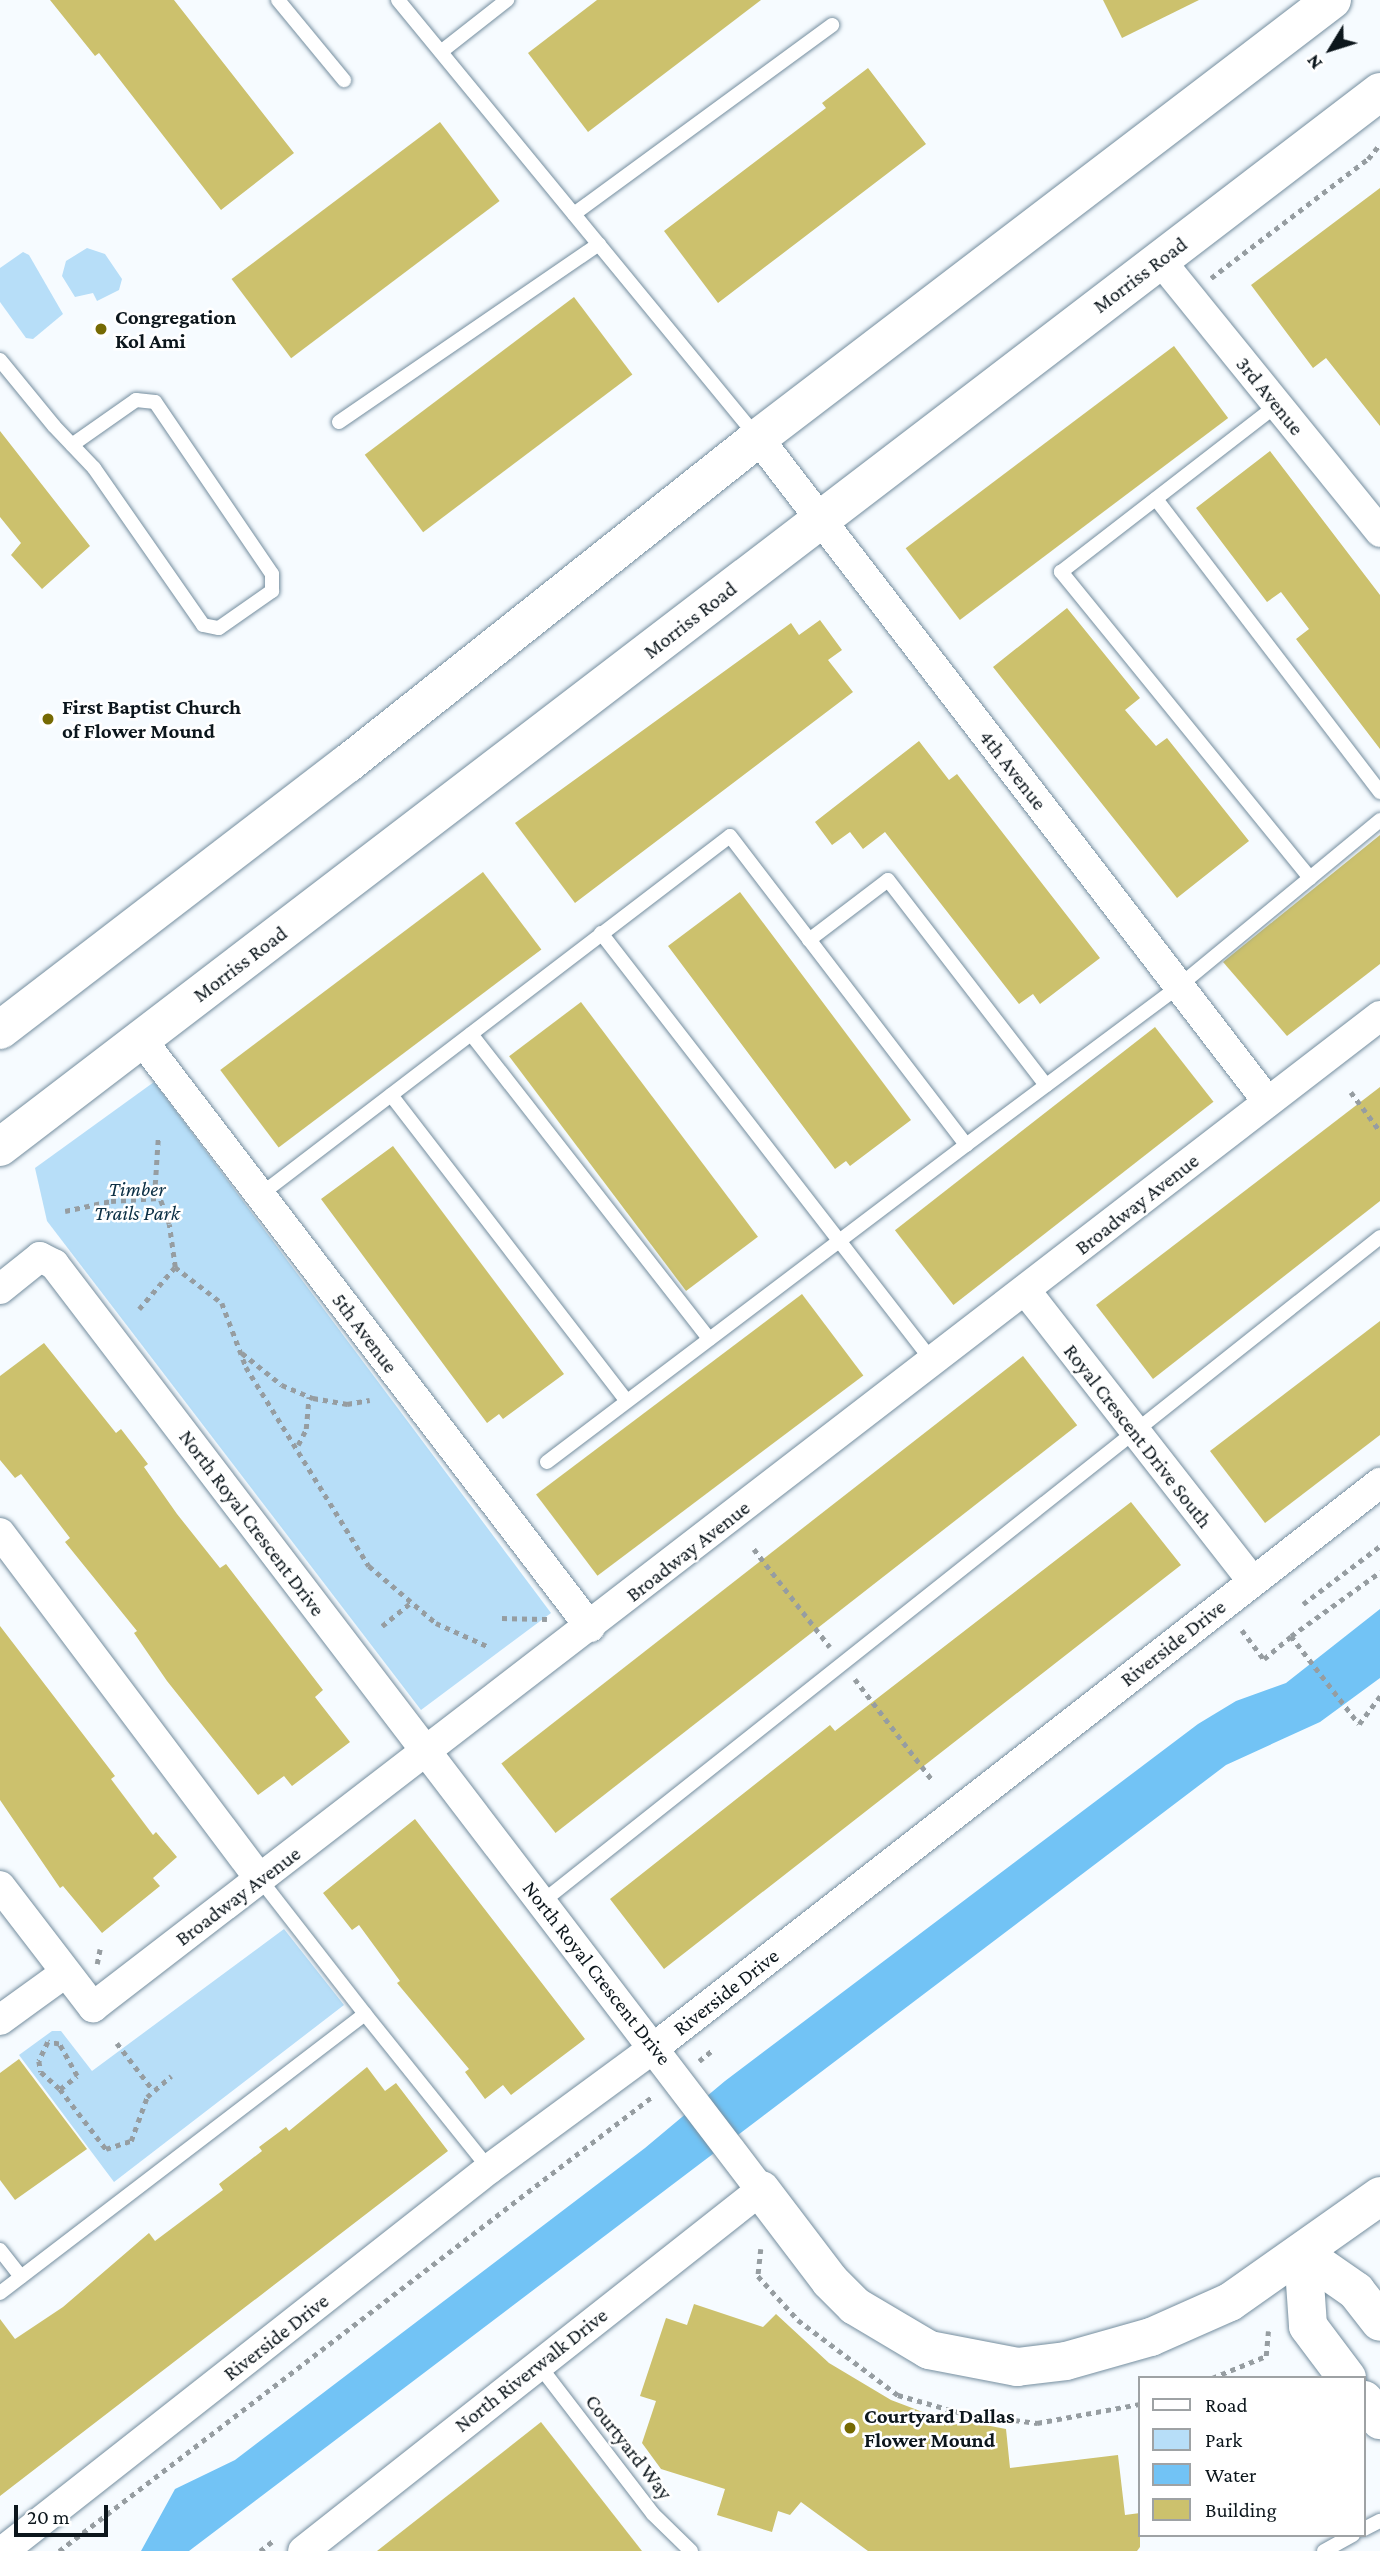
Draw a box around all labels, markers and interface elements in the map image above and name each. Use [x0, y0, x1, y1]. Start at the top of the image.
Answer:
north arrow [1296, 14, 1366, 84]
text: N [1302, 51, 1326, 74]
street label: Morriss Road [1088, 231, 1192, 319]
place label: Congregation Kol Ami [115, 304, 236, 354]
marker: Congregation Kol Ami [93, 321, 109, 337]
street label: 3rd Avenue [1231, 352, 1309, 440]
street label: Morriss Road [638, 576, 742, 664]
place label: First Baptist Church of Flower Mound [62, 694, 241, 744]
marker: First Baptist Church of Flower Mound [40, 711, 56, 727]
street label: 4th Avenue [974, 725, 1052, 815]
street label: Morriss Road [188, 920, 292, 1008]
street label: Broadway Avenue [1070, 1148, 1204, 1260]
park label: Timber Trails Park [94, 1176, 180, 1226]
street label: 5th Avenue [327, 1288, 403, 1378]
street label: Royal Crescent Drive South [1058, 1339, 1218, 1533]
street label: North Royal Crescent Drive [174, 1425, 330, 1621]
street label: Broadway Avenue [621, 1495, 755, 1607]
street label: Riverside Drive [1115, 1594, 1231, 1692]
street label: Broadway Avenue [170, 1841, 306, 1951]
street label: North Royal Crescent Drive [517, 1876, 677, 2070]
street label: Riverside Drive [668, 1943, 784, 2041]
street label: Riverside Drive [218, 2288, 334, 2386]
street label: North Riverwalk Drive [449, 2302, 613, 2438]
legend [1138, 2376, 1366, 2537]
street label: Courtyard Way [580, 2389, 678, 2505]
text: Road [1205, 2393, 1248, 2417]
place label: Courtyard Dallas Flower Mound [864, 2403, 1015, 2453]
marker: Courtyard Dallas Flower Mound [842, 2420, 858, 2436]
text: Park [1205, 2428, 1242, 2452]
text: Water [1205, 2463, 1257, 2487]
scale bar [18, 2492, 112, 2536]
text: Building [1205, 2498, 1277, 2522]
text: 20 m [27, 2505, 70, 2529]

